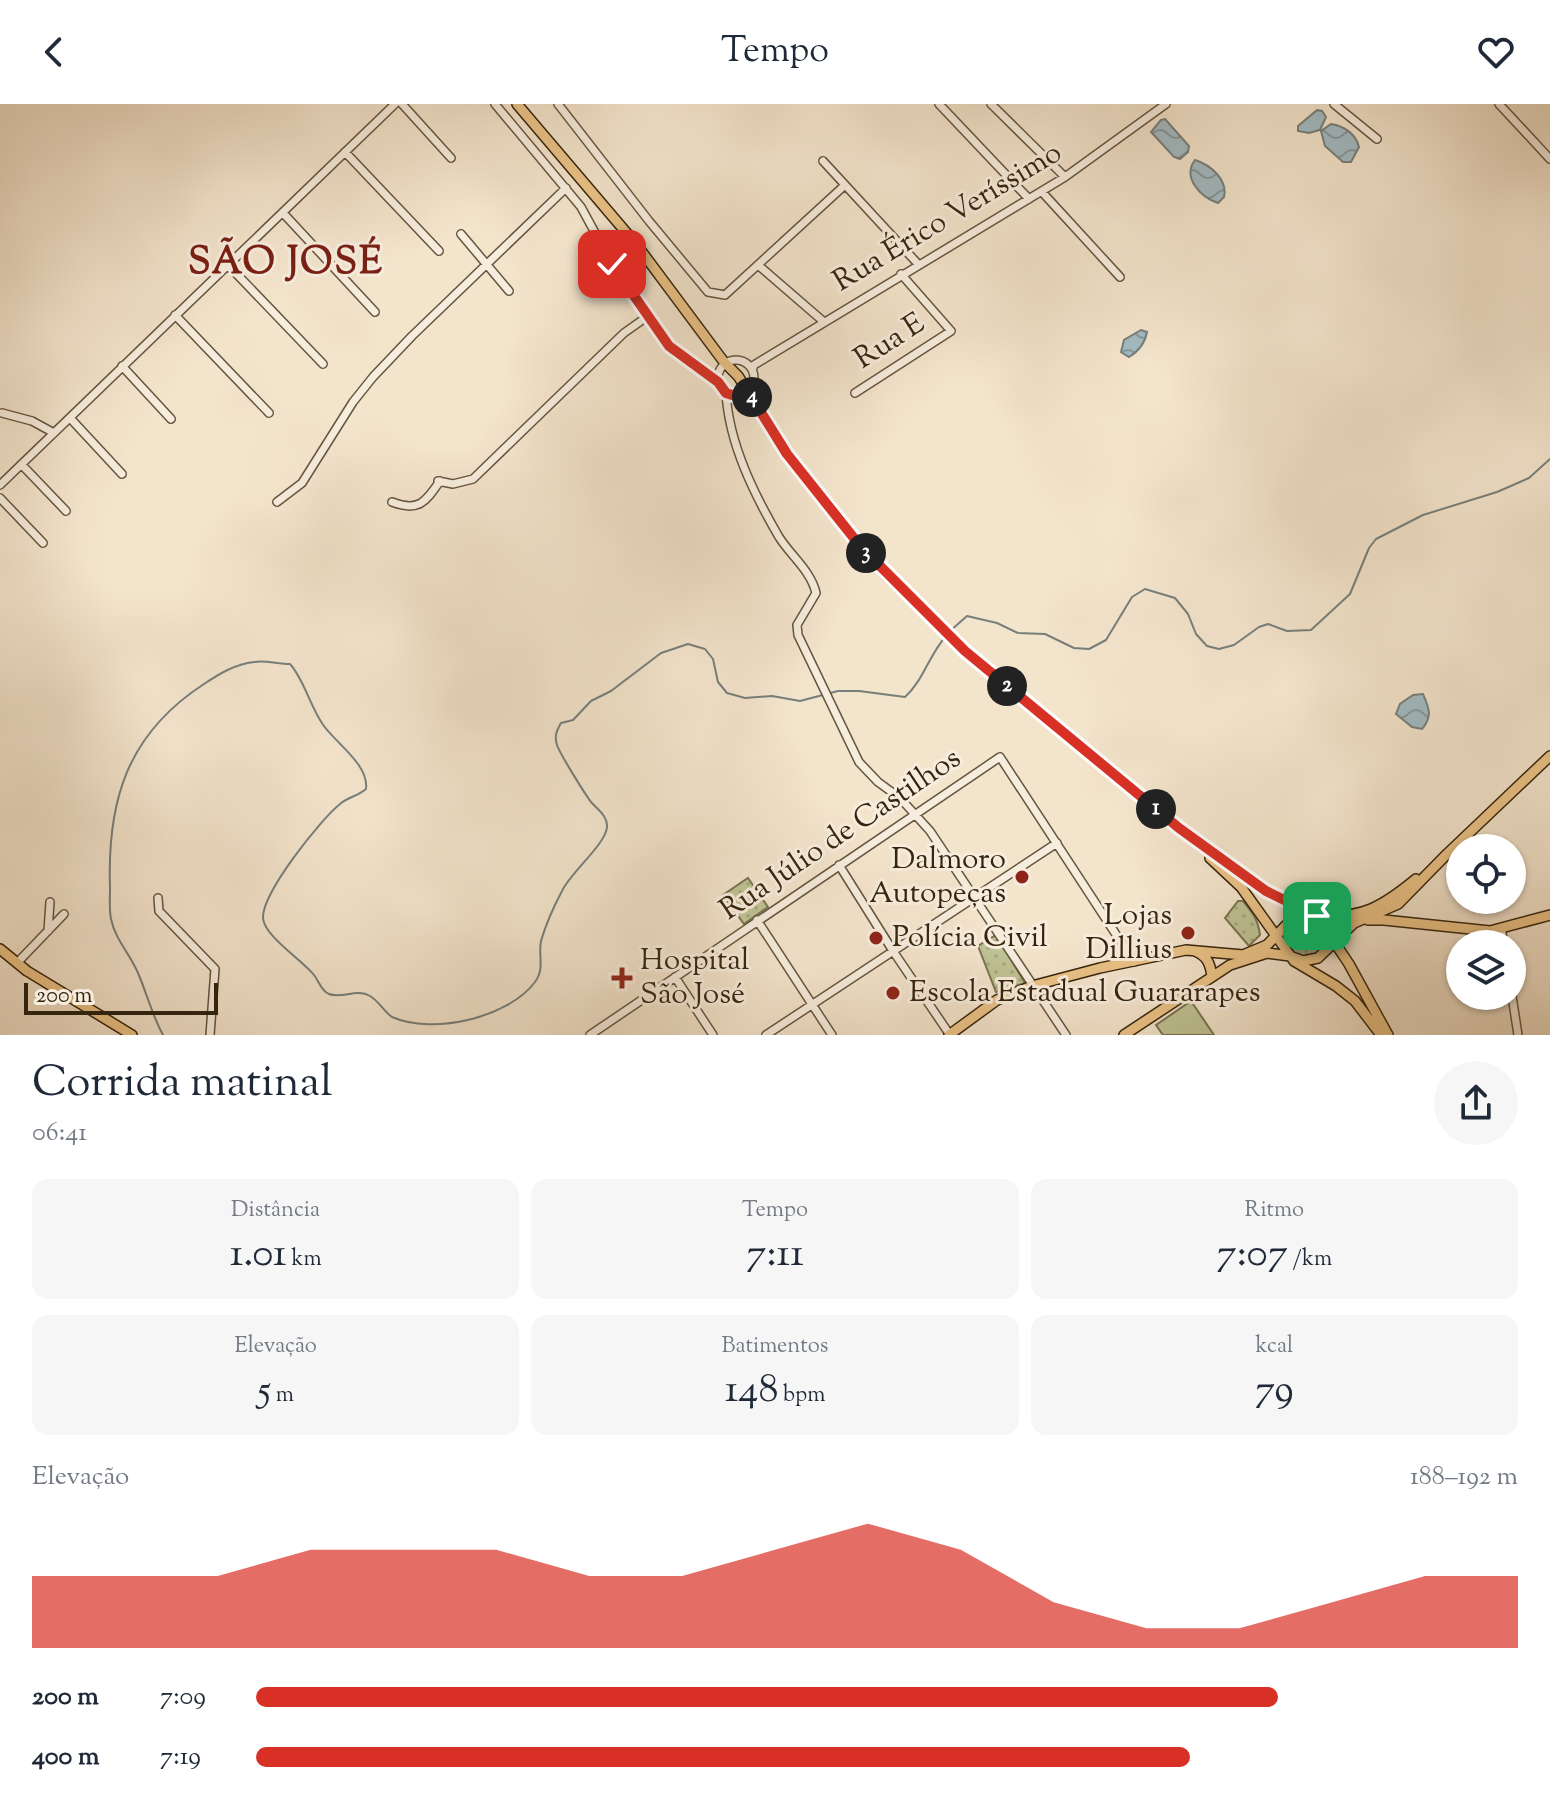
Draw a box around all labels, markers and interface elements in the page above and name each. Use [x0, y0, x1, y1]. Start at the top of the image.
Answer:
text: Tempo [721, 26, 829, 78]
icon: back [32, 30, 76, 74]
icon: heart [1474, 30, 1518, 74]
street label: Rua Érico Veríssimo [825, 133, 1071, 303]
pin [578, 230, 646, 298]
district label: SÃO JOSÉ [188, 235, 384, 291]
icon: check [590, 242, 634, 286]
street label: Rua E [846, 303, 934, 381]
pin: 4 [732, 377, 772, 417]
text: 4 [746, 381, 758, 413]
pin: 3 [846, 533, 886, 573]
text: 3 [862, 537, 870, 569]
pin: 2 [987, 666, 1027, 706]
text: 2 [1002, 670, 1012, 702]
street label: Rua Júlio de Castilhos [712, 738, 970, 932]
pin: 1 [1136, 789, 1176, 829]
text: 1 [1152, 793, 1160, 825]
map controls [1446, 834, 1526, 1010]
button: locate [1446, 834, 1526, 914]
place label: Dalmoro Autopeças [869, 839, 1006, 916]
marker: Dalmoro Autopeças [1013, 868, 1031, 886]
pin [1283, 882, 1351, 950]
icon: arrive [1295, 894, 1339, 938]
place label: Lojas Dillius [1086, 895, 1172, 972]
place label: Polícia Civil [892, 917, 1048, 960]
marker: Lojas Dillius [1179, 924, 1197, 942]
marker: Polícia Civil [867, 929, 885, 947]
button: layers [1446, 930, 1526, 1010]
place label: Hospital São José [640, 940, 749, 1017]
marker: Hospital São José [611, 967, 633, 989]
place label: Escola Estadual Guararapes [909, 972, 1261, 1015]
scale bar [24, 979, 218, 1015]
text: 200 m [36, 981, 92, 1013]
marker: Escola Estadual Guararapes [884, 984, 902, 1002]
text: Corrida matinal [32, 1053, 332, 1116]
button: share [1434, 1061, 1518, 1145]
text: 06:41 [32, 1115, 87, 1152]
text: Distância [231, 1195, 320, 1227]
text: Tempo [742, 1195, 808, 1227]
text: Ritmo [1245, 1195, 1304, 1227]
text: 1.01 [230, 1227, 287, 1284]
text: 7:11 [746, 1227, 804, 1284]
text: 7:07 [1216, 1227, 1288, 1284]
text: km [287, 1244, 322, 1276]
text: /km [1288, 1244, 1332, 1276]
text: Elevação [235, 1331, 317, 1363]
text: Batimentos [722, 1331, 828, 1363]
text: kcal [1255, 1331, 1293, 1363]
text: 5 [257, 1363, 271, 1420]
text: 148 [725, 1363, 778, 1420]
text: 79 [1255, 1363, 1294, 1420]
text: m [271, 1380, 294, 1412]
text: bpm [778, 1380, 825, 1412]
text: Elevação [32, 1459, 129, 1496]
text: 188–192 m [1410, 1459, 1518, 1496]
text: 200 m [32, 1679, 99, 1716]
text: 7:09 [160, 1679, 206, 1716]
text: 400 m [32, 1739, 99, 1776]
text: 7:19 [160, 1739, 201, 1776]

